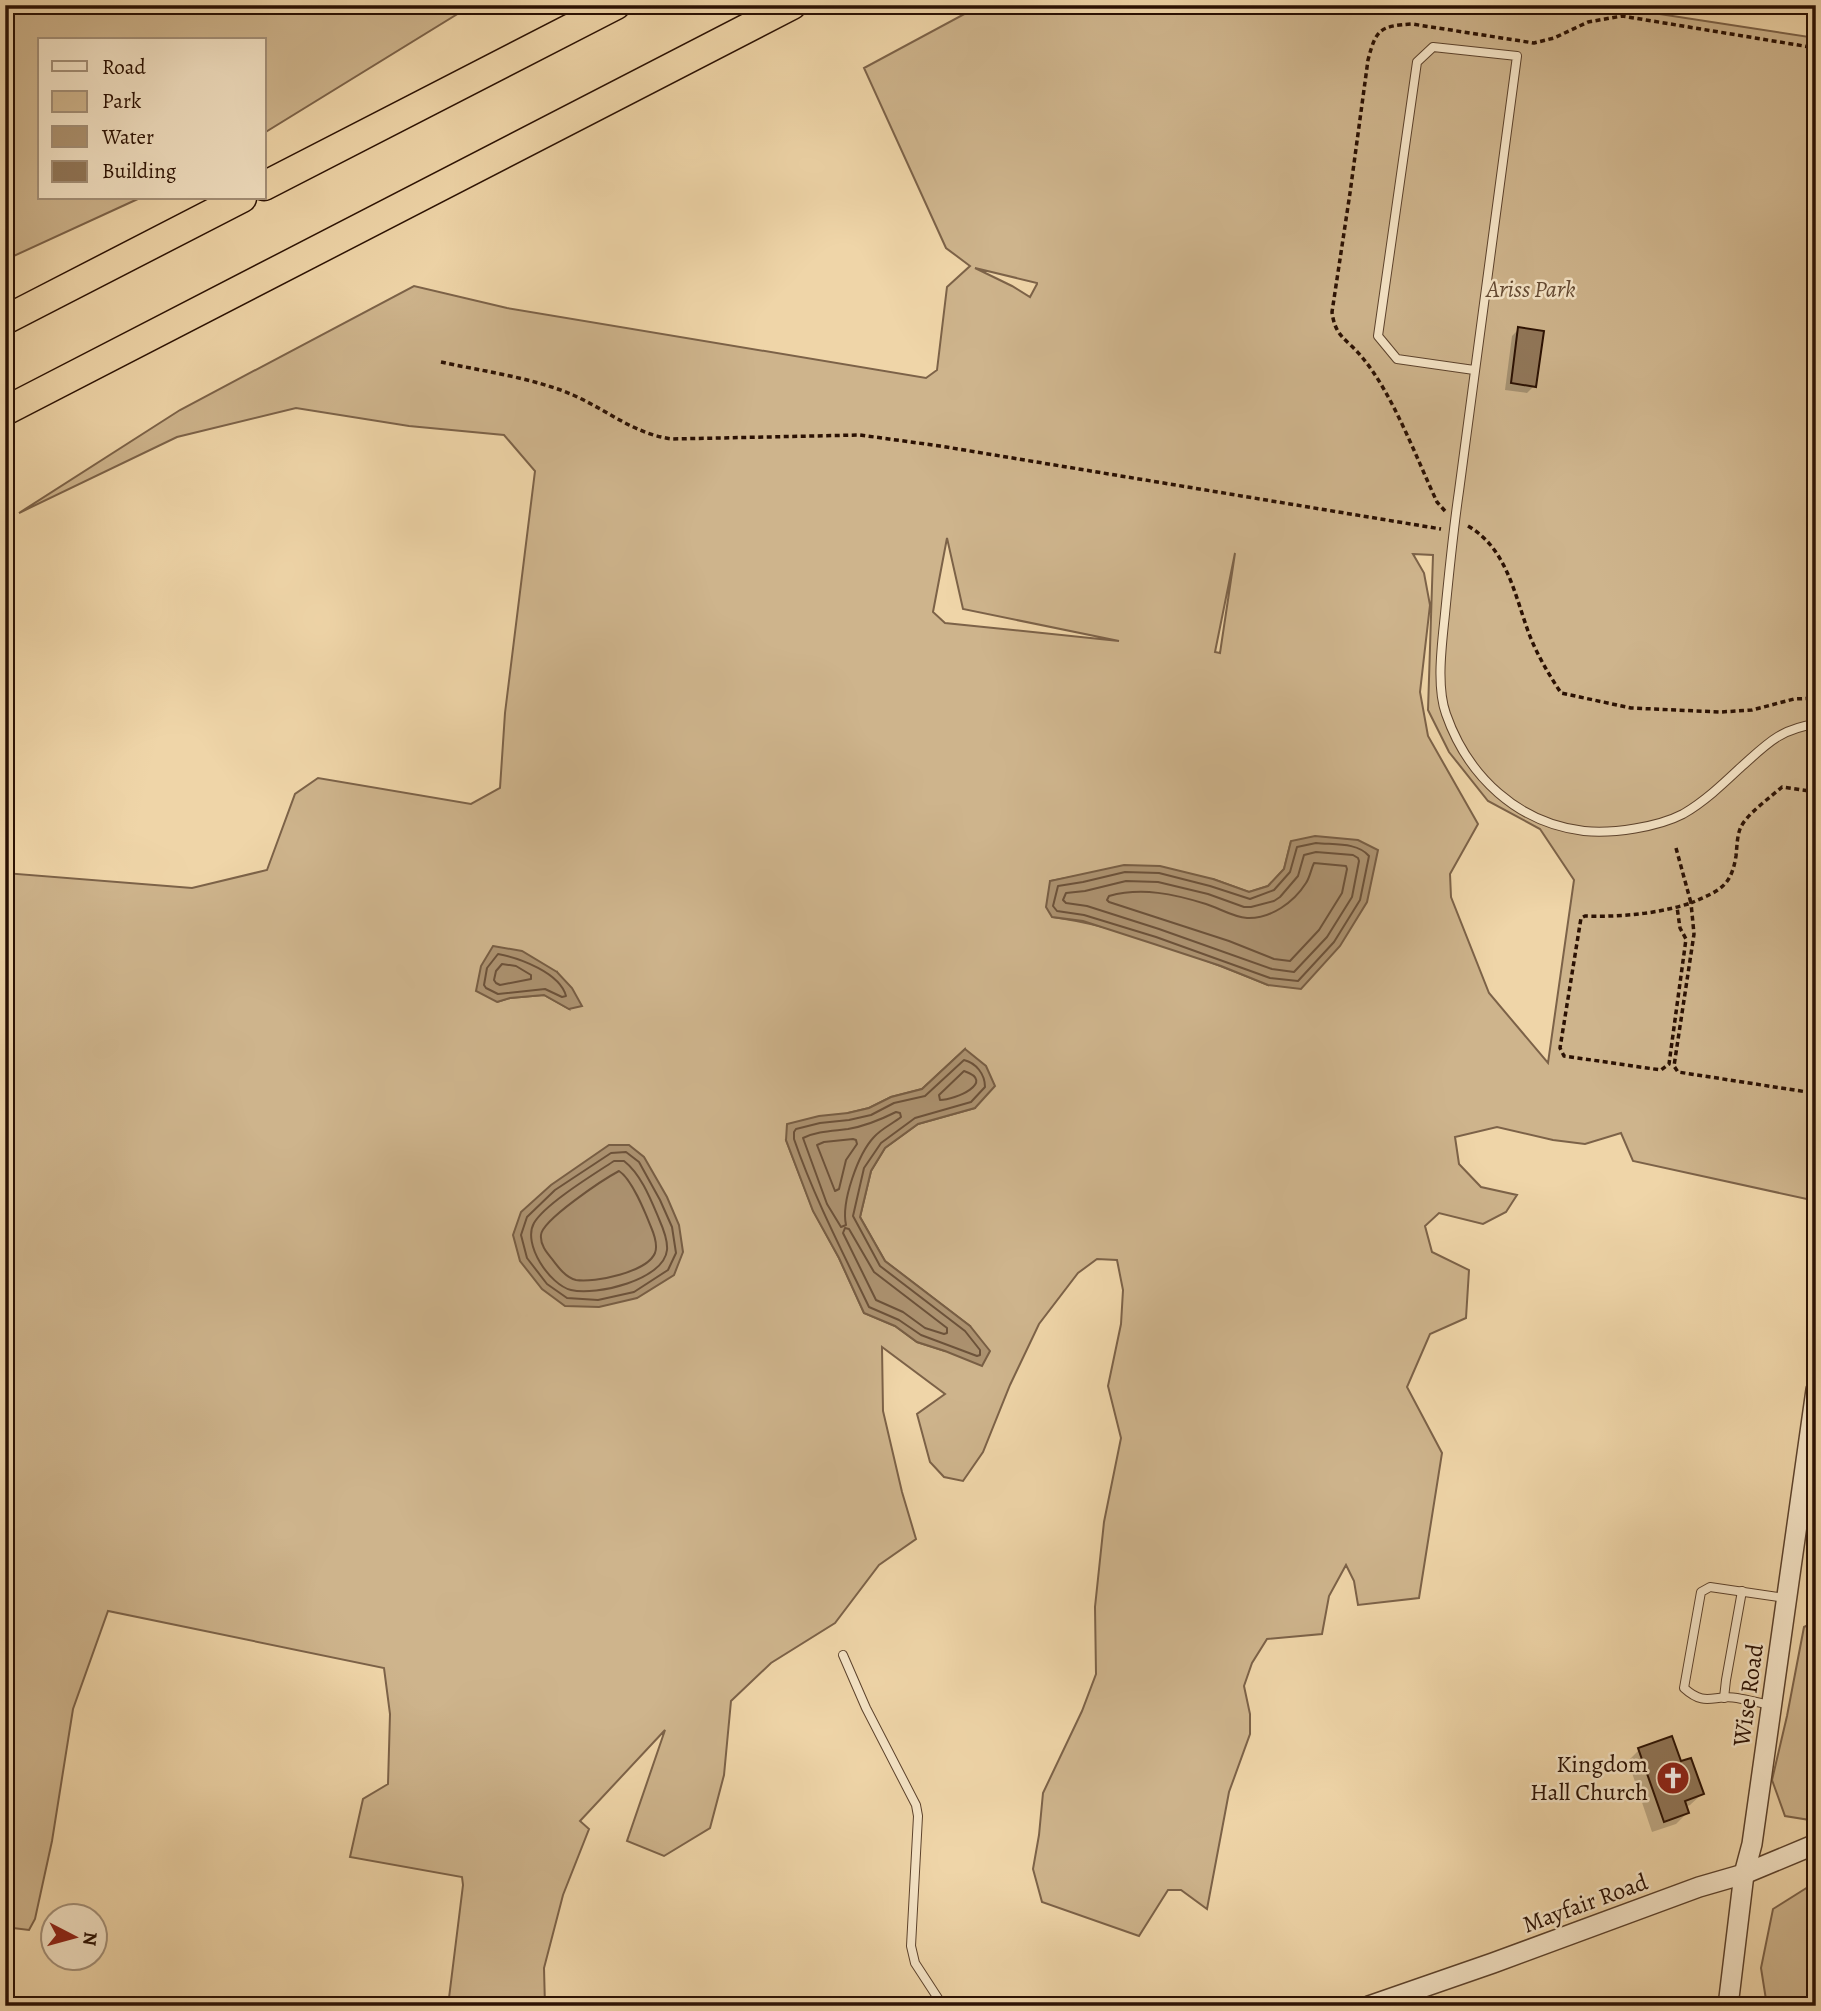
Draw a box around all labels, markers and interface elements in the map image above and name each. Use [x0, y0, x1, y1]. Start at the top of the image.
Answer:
legend [38, 38, 266, 200]
text: Road [102, 53, 146, 81]
text: Park [102, 87, 142, 115]
text: Water [101, 123, 154, 151]
text: Building [102, 157, 177, 185]
park label: Ariss Park [1484, 273, 1576, 305]
street label: Wise Road [1725, 1642, 1771, 1749]
place label: Kingdom Hall Church [1530, 1748, 1648, 1808]
church icon: Kingdom Hall Church [1654, 1759, 1692, 1797]
street label: Mayfair Road [1518, 1866, 1652, 1940]
north arrow [38, 1902, 108, 1972]
text: N [76, 1930, 104, 1947]

